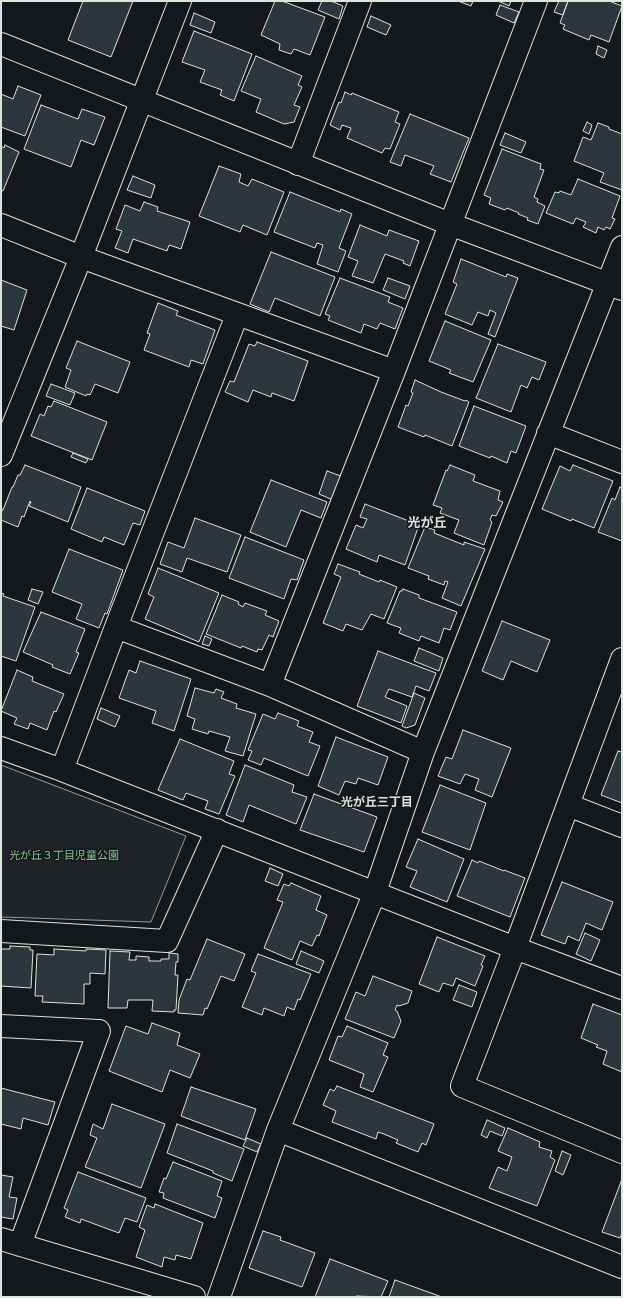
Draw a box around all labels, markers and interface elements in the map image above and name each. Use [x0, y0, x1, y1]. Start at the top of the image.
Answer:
district label: 光が丘 [408, 515, 446, 531]
district label: 光が丘三丁目 [341, 795, 413, 809]
park label: 光が丘３丁目児童公園 [9, 849, 119, 863]

